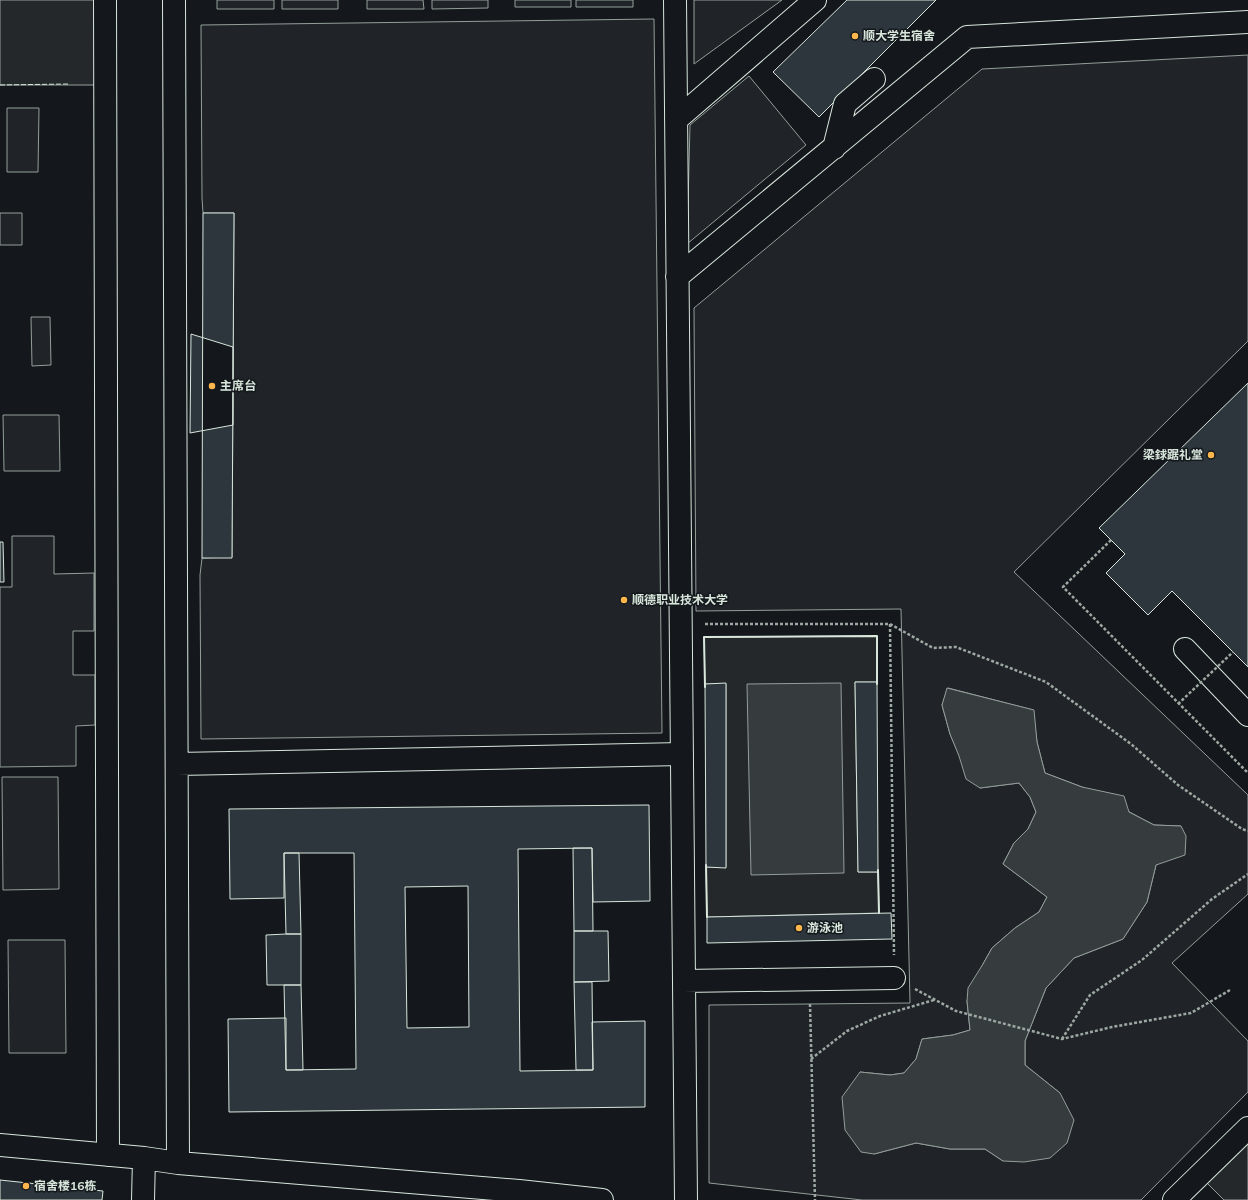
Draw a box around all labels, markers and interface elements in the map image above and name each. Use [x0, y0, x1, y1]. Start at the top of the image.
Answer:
place label: 顺大学生宿舍 [863, 28, 935, 43]
marker: 顺大学生宿舍 [850, 31, 860, 41]
place label: 主席台 [220, 378, 256, 393]
marker: 主席台 [207, 381, 217, 391]
place label: 梁銶踞礼堂 [1143, 447, 1203, 462]
marker: 梁銶踞礼堂 [1206, 450, 1216, 460]
place label: 顺德职业技术大学 [632, 592, 728, 607]
marker: 顺德职业技术大学 [619, 595, 629, 605]
place label: 游泳池 [807, 920, 843, 935]
marker: 游泳池 [794, 923, 804, 933]
place label: 宿舍楼16栋 [34, 1178, 96, 1193]
marker: 宿舍楼16栋 [21, 1181, 31, 1191]

